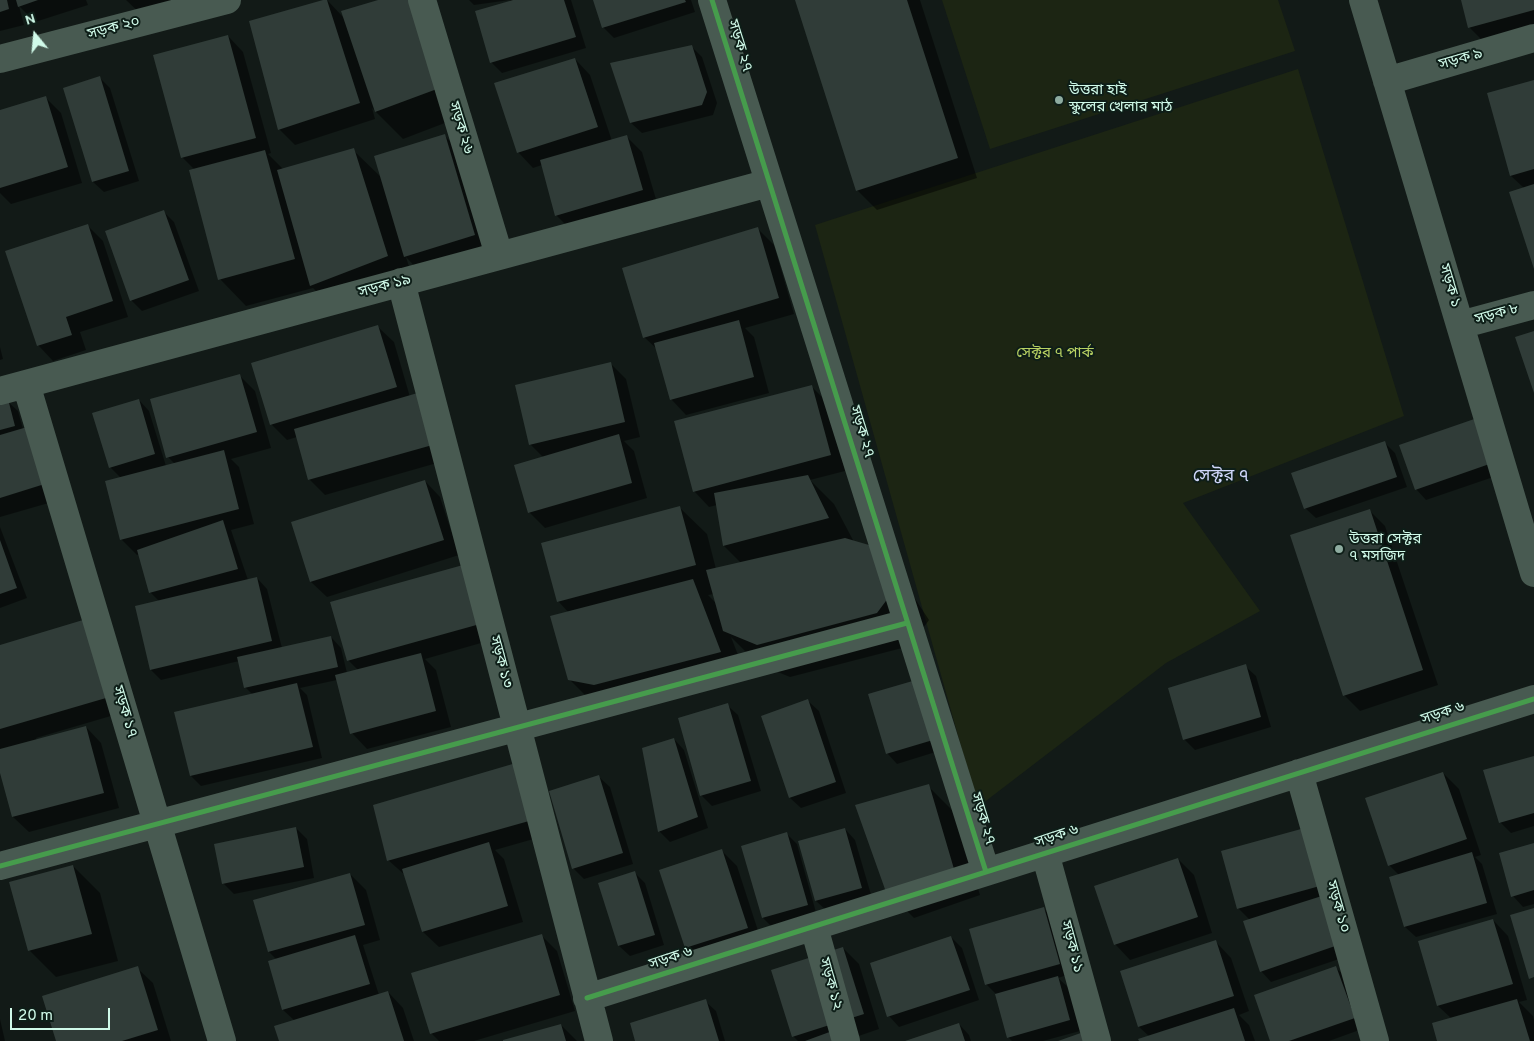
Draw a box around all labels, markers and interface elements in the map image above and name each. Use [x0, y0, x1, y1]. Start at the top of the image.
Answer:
north arrow [10, 10, 60, 60]
text: N [23, 11, 38, 30]
street label: সড়ক ২০ [86, 13, 142, 45]
street label: সড়ক ২৭ [723, 18, 755, 74]
street label: সড়ক ৯ [1437, 45, 1485, 75]
place label: উত্তরা হাই স্কুলের খেলার মাঠ [1069, 82, 1172, 117]
marker: উত্তরা হাই স্কুলের খেলার মাঠ [1053, 94, 1065, 106]
street label: সড়ক ২৬ [444, 100, 476, 156]
street label: সড়ক ১ [1434, 262, 1464, 310]
street label: সড়ক ১৯ [357, 271, 413, 303]
street label: সড়ক ৮ [1473, 300, 1521, 330]
park label: সেক্টর ৭ পার্ক [1016, 345, 1094, 363]
street label: সড়ক ২৭ [845, 404, 877, 460]
district label: সেক্টর ৭ [1193, 466, 1249, 488]
place label: উত্তরা সেক্টর ৭ মসজিদ [1349, 531, 1421, 566]
marker: উত্তরা সেক্টর ৭ মসজিদ [1333, 543, 1345, 555]
street label: সড়ক ১৩ [484, 634, 516, 690]
street label: সড়ক ১৭ [108, 684, 140, 740]
street label: সড়ক ৬ [1419, 699, 1467, 729]
street label: সড়ক ২৭ [966, 791, 998, 847]
street label: সড়ক ৬ [1033, 822, 1081, 852]
street label: সড়ক ১০ [1321, 879, 1353, 935]
street label: সড়ক ১১ [1055, 919, 1087, 975]
street label: সড়ক ৬ [647, 944, 695, 974]
street label: সড়ক ১২ [814, 956, 846, 1012]
scale bar [12, 998, 112, 1030]
text: 20 m [18, 1007, 53, 1026]

